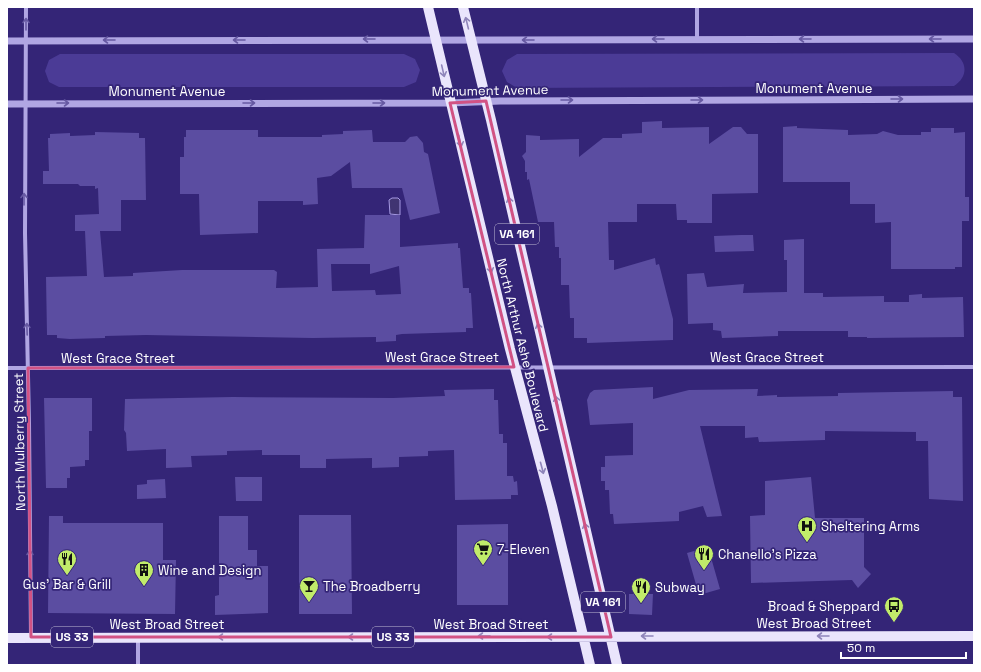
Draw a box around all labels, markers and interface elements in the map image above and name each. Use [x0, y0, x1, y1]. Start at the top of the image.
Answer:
one-way arrow [463, 17, 470, 30]
one-way arrow [22, 18, 30, 31]
one-way arrow [363, 35, 376, 43]
one-way arrow [652, 35, 665, 43]
one-way arrow [799, 35, 812, 43]
one-way arrow [929, 35, 942, 43]
one-way arrow [103, 36, 116, 44]
one-way arrow [233, 36, 246, 44]
one-way arrow [522, 36, 535, 44]
one-way arrow [439, 64, 447, 77]
street label: Monument Avenue [756, 80, 872, 97]
street label: Monument Avenue [431, 81, 549, 100]
street label: Monument Avenue [109, 83, 225, 100]
one-way arrow [890, 95, 903, 103]
one-way arrow [560, 96, 573, 104]
one-way arrow [690, 96, 703, 104]
one-way arrow [242, 99, 255, 107]
one-way arrow [372, 99, 385, 107]
one-way arrow [56, 100, 69, 107]
one-way arrow [456, 134, 464, 147]
one-way arrow [20, 193, 28, 206]
one-way arrow [506, 197, 513, 210]
road number: VA 161 [495, 224, 539, 244]
street label: North Arthur Ashe Boulevard [493, 257, 552, 434]
one-way arrow [487, 261, 494, 274]
one-way arrow [23, 323, 31, 336]
one-way arrow [535, 323, 543, 336]
street label: West Grace Street [385, 349, 499, 366]
street label: West Grace Street [710, 349, 824, 366]
street label: West Grace Street [61, 350, 175, 367]
street label: North Mulberry Street [10, 373, 29, 511]
one-way arrow [552, 396, 560, 409]
one-way arrow [539, 462, 546, 475]
hospital icon: Sheltering Arms [796, 515, 818, 543]
place label: Sheltering Arms [821, 518, 920, 535]
one-way arrow [581, 523, 589, 536]
supermarket icon: 7-Eleven [472, 538, 494, 566]
place label: 7-Eleven [497, 541, 550, 558]
restaurant icon: Chanello's Pizza [693, 543, 715, 571]
place label: Chanello's Pizza [718, 546, 817, 563]
restaurant icon: Gus' Bar & Grill [56, 548, 78, 576]
one-way arrow [27, 550, 34, 563]
building icon: Wine and Design [133, 559, 155, 587]
place label: Wine and Design [158, 562, 261, 579]
bar icon: The Broadberry [298, 575, 320, 603]
place label: Gus' Bar & Grill [23, 576, 111, 593]
restaurant icon: Subway [630, 576, 652, 604]
place label: The Broadberry [323, 578, 420, 595]
place label: Subway [655, 579, 705, 596]
road number: VA 161 [581, 592, 625, 612]
bus stop icon: Broad & Sheppard [883, 595, 905, 623]
place label: Broad & Sheppard [768, 598, 880, 615]
street label: West Broad Street [757, 615, 871, 632]
street label: West Broad Street [110, 616, 224, 633]
street label: West Broad Street [434, 616, 548, 633]
road number: US 33 [51, 627, 93, 647]
road number: US 33 [372, 627, 414, 647]
one-way arrow [478, 632, 491, 640]
one-way arrow [641, 632, 654, 640]
one-way arrow [817, 632, 830, 640]
one-way arrow [218, 633, 231, 641]
one-way arrow [348, 633, 361, 641]
one-way arrow [547, 633, 560, 640]
scale bar [841, 634, 966, 660]
text: 50 m [847, 640, 875, 656]

